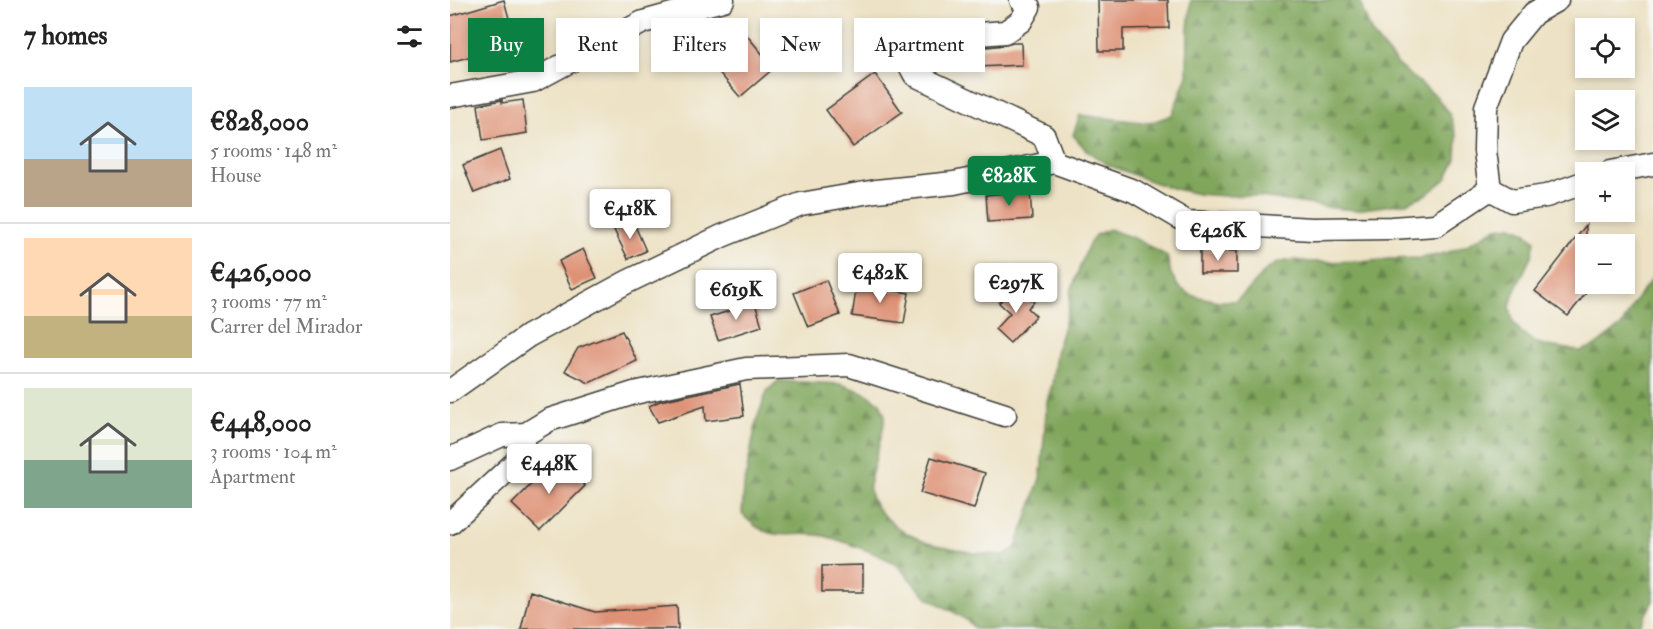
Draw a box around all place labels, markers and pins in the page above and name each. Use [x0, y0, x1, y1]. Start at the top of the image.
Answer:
pin: €828K [967, 156, 1051, 207]
pin: €418K [588, 189, 672, 240]
pin: €426K [1176, 211, 1260, 262]
pin: €482K [838, 253, 922, 304]
pin: €297K [974, 263, 1058, 314]
pin: €619K [694, 270, 778, 321]
pin: €448K [507, 444, 591, 495]

